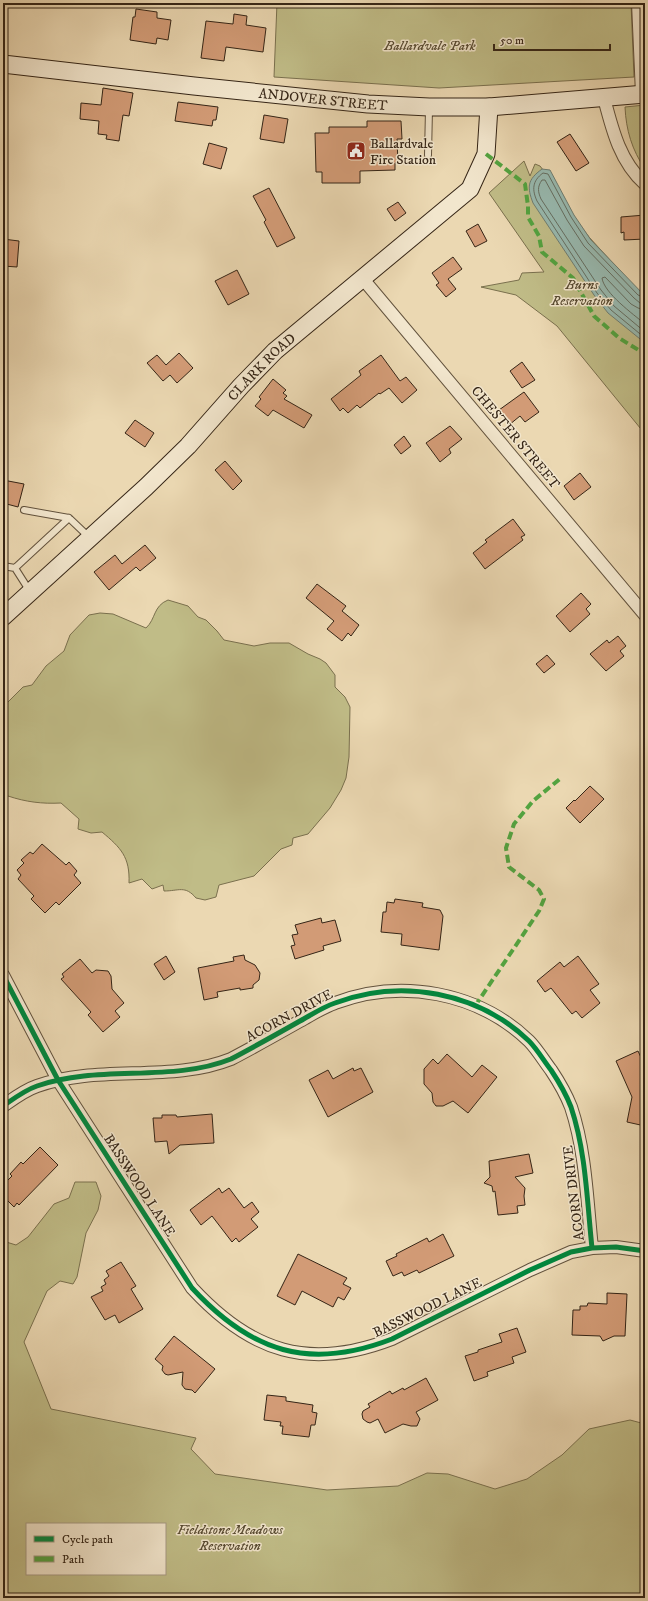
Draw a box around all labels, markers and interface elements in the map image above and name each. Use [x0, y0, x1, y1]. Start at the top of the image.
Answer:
scale bar [494, 26, 610, 52]
text: 50 m [500, 33, 524, 48]
park label: Ballardvale Park [383, 37, 476, 55]
street label: ANDOVER STREET [258, 85, 388, 115]
place label: Ballardvale Fire Station [370, 135, 437, 169]
public building icon: Ballardvale Fire Station [345, 140, 367, 162]
park label: Burns Reservation [550, 276, 613, 310]
street label: CLARK ROAD [224, 330, 300, 405]
street label: CHESTER STREET [467, 383, 564, 493]
street label: ACORN DRIVE [243, 985, 336, 1046]
street label: BASSWOOD LANE [99, 1131, 179, 1240]
street label: ACORN DRIVE [559, 1144, 589, 1242]
street label: BASSWOOD LANE [370, 1274, 485, 1342]
park label: Fieldstone Meadows Reservation [177, 1521, 284, 1555]
legend [26, 1523, 166, 1575]
text: Cycle path [62, 1532, 114, 1547]
text: Path [62, 1552, 85, 1567]

